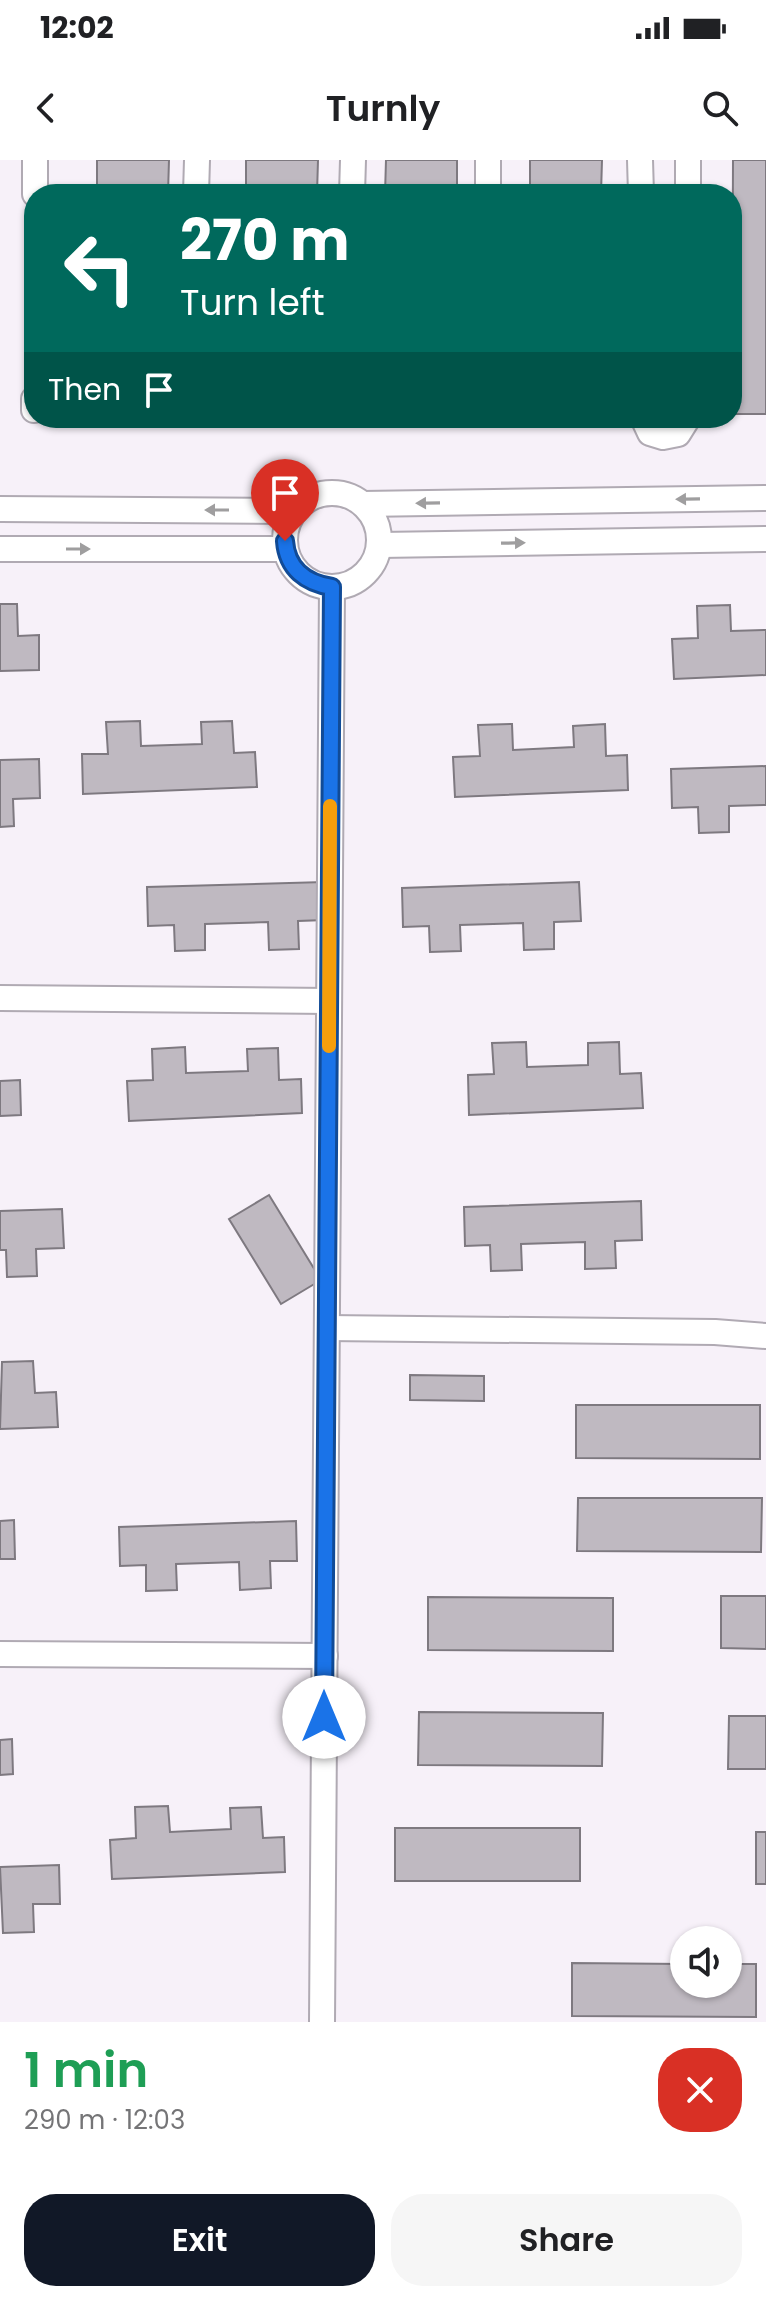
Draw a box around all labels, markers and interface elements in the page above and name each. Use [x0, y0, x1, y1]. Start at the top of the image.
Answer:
text: 12:02 [40, 6, 114, 49]
text: Turnly [326, 83, 440, 134]
icon: back [24, 86, 68, 130]
icon: search [698, 86, 742, 130]
text: 270 m [180, 201, 350, 280]
icon: left [48, 216, 152, 320]
text: Turn left [180, 277, 325, 328]
text: Then [48, 368, 121, 411]
icon: arrive [137, 368, 181, 412]
pin [251, 459, 319, 541]
icon: arrive [263, 471, 307, 515]
one-way arrow [675, 493, 700, 505]
one-way arrow [415, 497, 440, 509]
one-way arrow [204, 504, 229, 516]
one-way arrow [501, 537, 526, 550]
one-way arrow [66, 543, 91, 555]
position arrow [282, 1675, 366, 1759]
map controls [670, 1926, 742, 1998]
button: sound [670, 1926, 742, 1998]
text: 1 min [24, 2037, 148, 2104]
button: close [658, 2048, 742, 2132]
text: 290 m · 12:03 [24, 2102, 185, 2138]
button: Exit [24, 2194, 375, 2286]
button: Share [391, 2194, 742, 2286]

